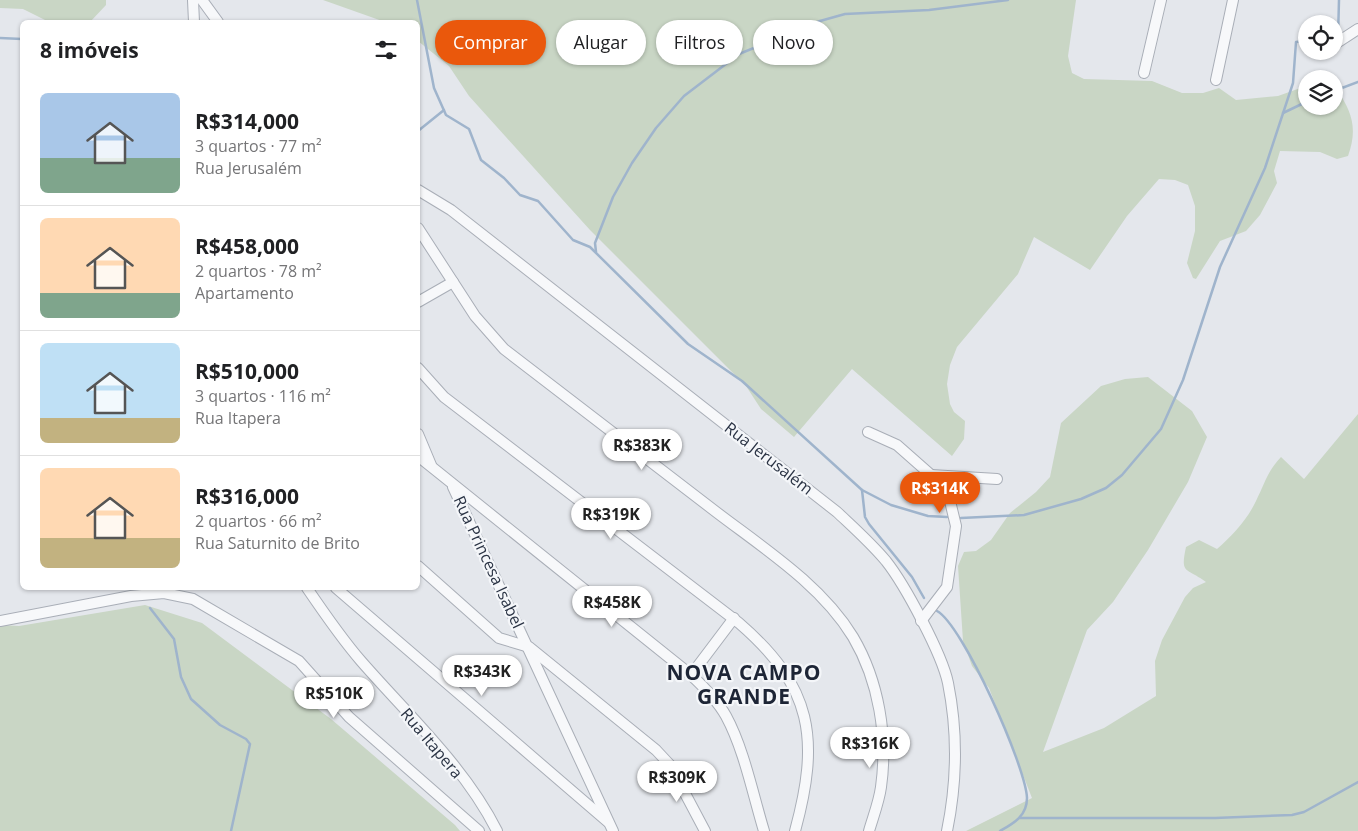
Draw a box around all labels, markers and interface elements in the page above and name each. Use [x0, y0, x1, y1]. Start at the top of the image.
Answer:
map controls [1298, 15, 1343, 115]
button: locate [1298, 15, 1343, 60]
chip: Comprar [435, 20, 546, 65]
chip: Alugar [556, 20, 646, 65]
chip: Filtros [656, 20, 743, 65]
chip: Novo [753, 20, 833, 65]
text: 8 imóveis [40, 36, 139, 64]
icon: filters [372, 36, 400, 64]
button: layers [1298, 70, 1343, 115]
text: R$314,000 [195, 107, 299, 135]
icon: home [80, 113, 140, 173]
text: 3 quartos · 77 m² [195, 135, 322, 157]
text: Rua Jerusalém [195, 157, 302, 179]
text: R$458,000 [195, 232, 299, 260]
icon: home [80, 238, 140, 298]
text: 2 quartos · 78 m² [195, 260, 322, 282]
text: Apartamento [195, 282, 294, 304]
text: R$510,000 [195, 357, 299, 385]
icon: home [80, 363, 140, 423]
text: 3 quartos · 116 m² [195, 385, 331, 407]
text: Rua Itapera [195, 407, 281, 429]
street label: Rua Jerusalém [720, 416, 818, 500]
pin: R$383K [601, 428, 683, 471]
text: R$383K [613, 434, 671, 456]
pin: R$314K [899, 472, 981, 514]
text: R$314K [911, 477, 969, 499]
text: R$316,000 [195, 482, 299, 510]
icon: home [80, 488, 140, 548]
street label: Rua Princesa Isabel [449, 492, 529, 632]
pin: R$319K [570, 498, 652, 540]
text: R$319K [582, 503, 640, 525]
text: 2 quartos · 66 m² [195, 510, 322, 532]
text: Rua Saturnito de Brito [195, 532, 360, 554]
pin: R$458K [571, 586, 653, 628]
text: R$458K [583, 591, 641, 613]
pin: R$343K [441, 654, 523, 697]
district label: NOVA CAMPO GRANDE [667, 658, 821, 710]
text: R$343K [453, 660, 511, 682]
pin: R$510K [293, 676, 375, 719]
text: R$510K [305, 682, 363, 704]
street label: Rua Itapera [396, 703, 468, 783]
pin: R$316K [829, 726, 911, 769]
text: R$316K [841, 732, 899, 754]
pin: R$309K [636, 760, 718, 803]
text: R$309K [648, 766, 706, 788]

